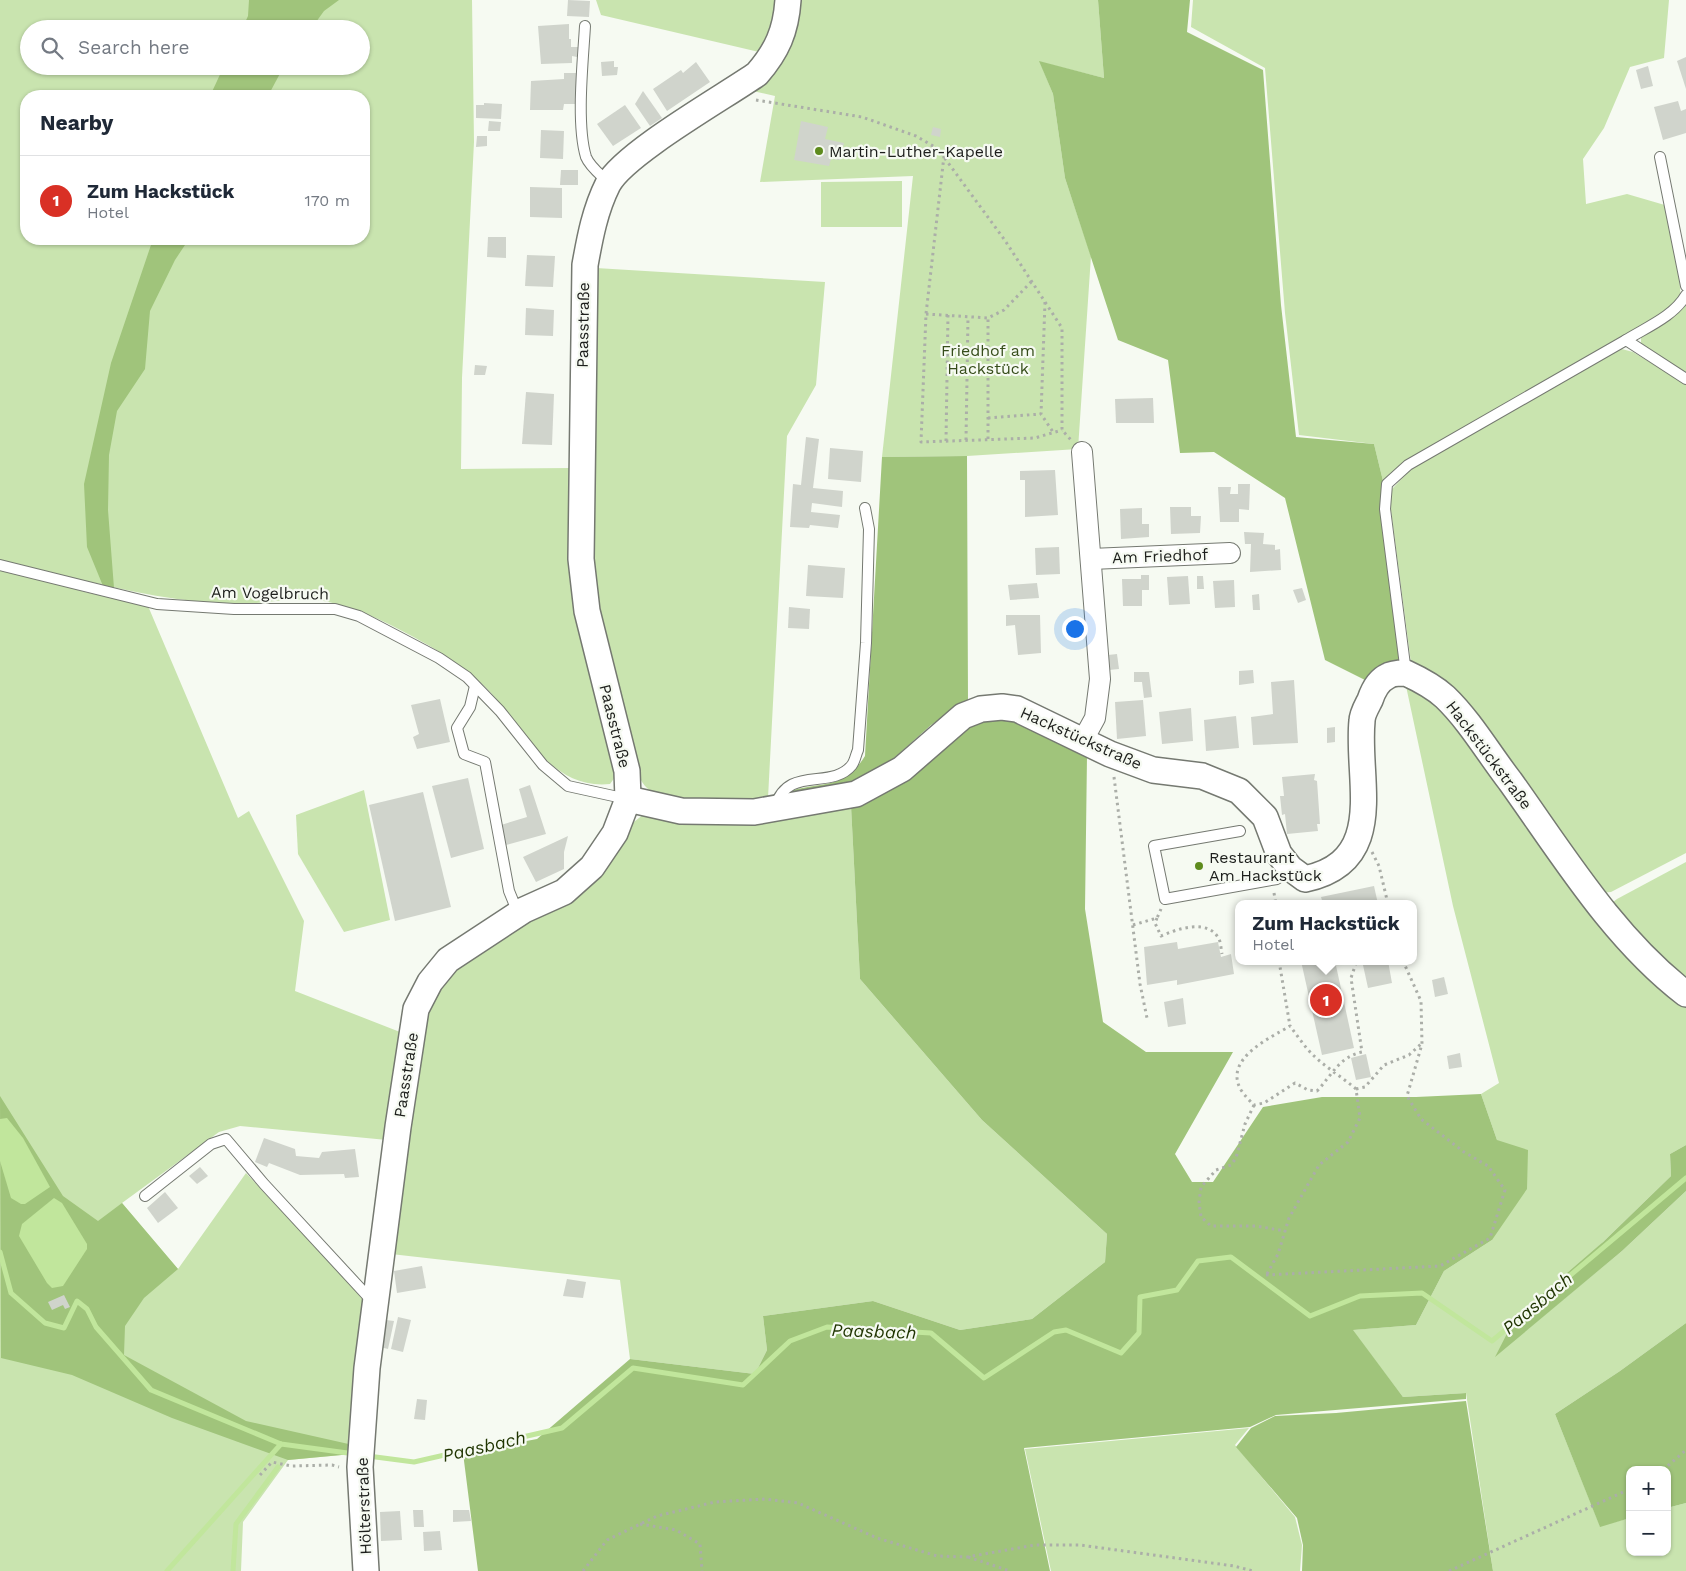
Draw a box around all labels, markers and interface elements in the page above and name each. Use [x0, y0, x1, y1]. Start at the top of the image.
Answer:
search box [20, 20, 370, 75]
icon: search [38, 34, 66, 62]
text: Search here [78, 36, 189, 59]
text: Nearby [40, 110, 113, 135]
place label: Martin-Luther-Kapelle [829, 142, 1003, 161]
marker: Martin-Luther-Kapelle [813, 145, 825, 157]
text: Zum Hackstück [87, 180, 234, 203]
text: 1 [53, 191, 59, 210]
text: 170 m [304, 191, 350, 210]
text: Hotel [87, 203, 129, 222]
street label: Paasstraße [573, 282, 593, 368]
park label: Friedhof am Hackstück [941, 341, 1035, 378]
street label: Am Friedhof [1112, 545, 1209, 567]
street label: Am Vogelbruch [211, 582, 329, 604]
your location [1062, 616, 1088, 642]
street label: Paasstraße [595, 682, 635, 770]
street label: Hackstückstraße [1442, 697, 1536, 813]
street label: Hackstückstraße [1017, 703, 1145, 773]
place label: Restaurant Am Hackstück [1209, 848, 1322, 885]
marker: Restaurant Am Hackstück [1193, 860, 1205, 872]
popup [1235, 900, 1417, 965]
text: Zum Hackstück [1252, 912, 1400, 935]
text: Hotel [1252, 935, 1294, 954]
pin: 1 [1310, 981, 1342, 1019]
street label: Paasstraße [390, 1031, 422, 1119]
water label: Paasbach [1498, 1268, 1576, 1338]
water label: Paasbach [831, 1319, 917, 1343]
water label: Paasbach [440, 1426, 528, 1466]
street label: Hölterstraße [353, 1457, 375, 1555]
map controls [1626, 1466, 1671, 1556]
button: + [1626, 1466, 1671, 1511]
button: − [1626, 1511, 1671, 1556]

